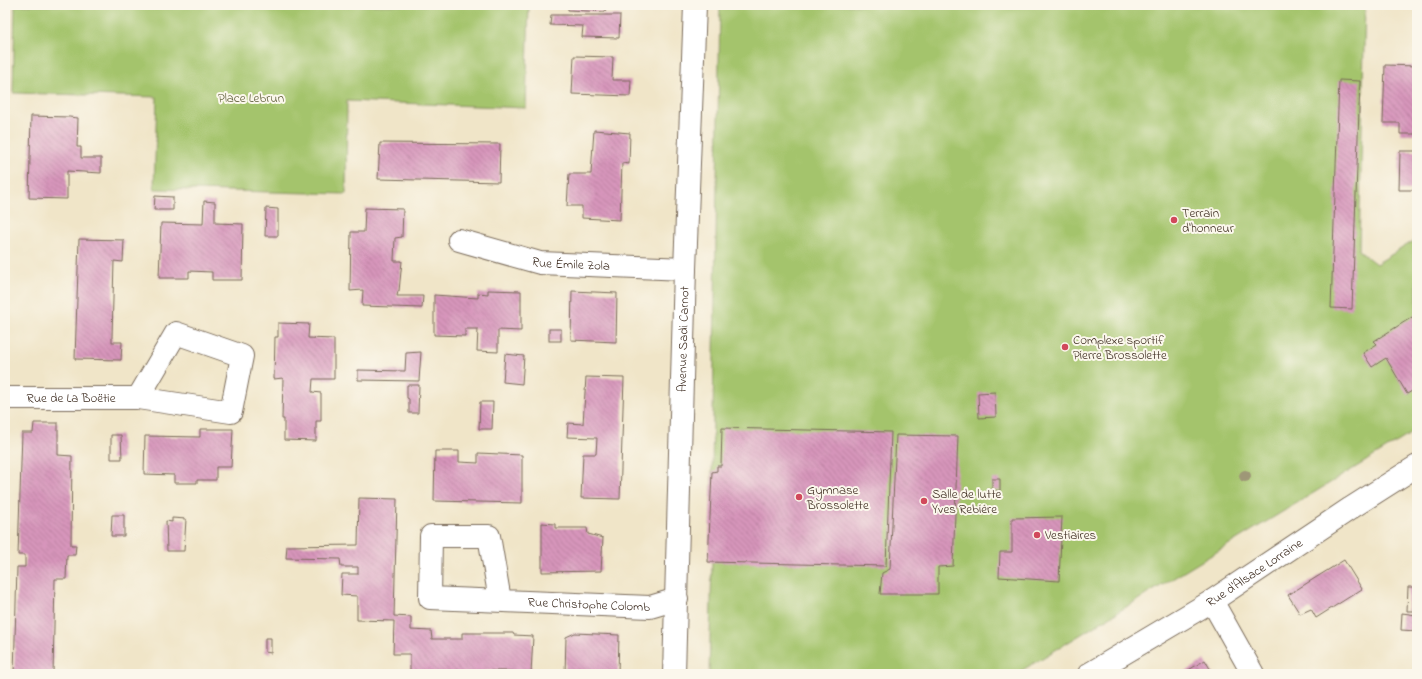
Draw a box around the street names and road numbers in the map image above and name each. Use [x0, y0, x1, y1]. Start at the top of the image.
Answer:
street label: Rue Émile Zola [529, 252, 610, 275]
street label: Avenue Sadi Carnot [672, 285, 694, 392]
street label: Rue de La Boëtie [26, 389, 116, 408]
street label: Rue d'Alsace Lorraine [1203, 533, 1306, 612]
street label: Rue Christophe Colomb [527, 593, 651, 617]

